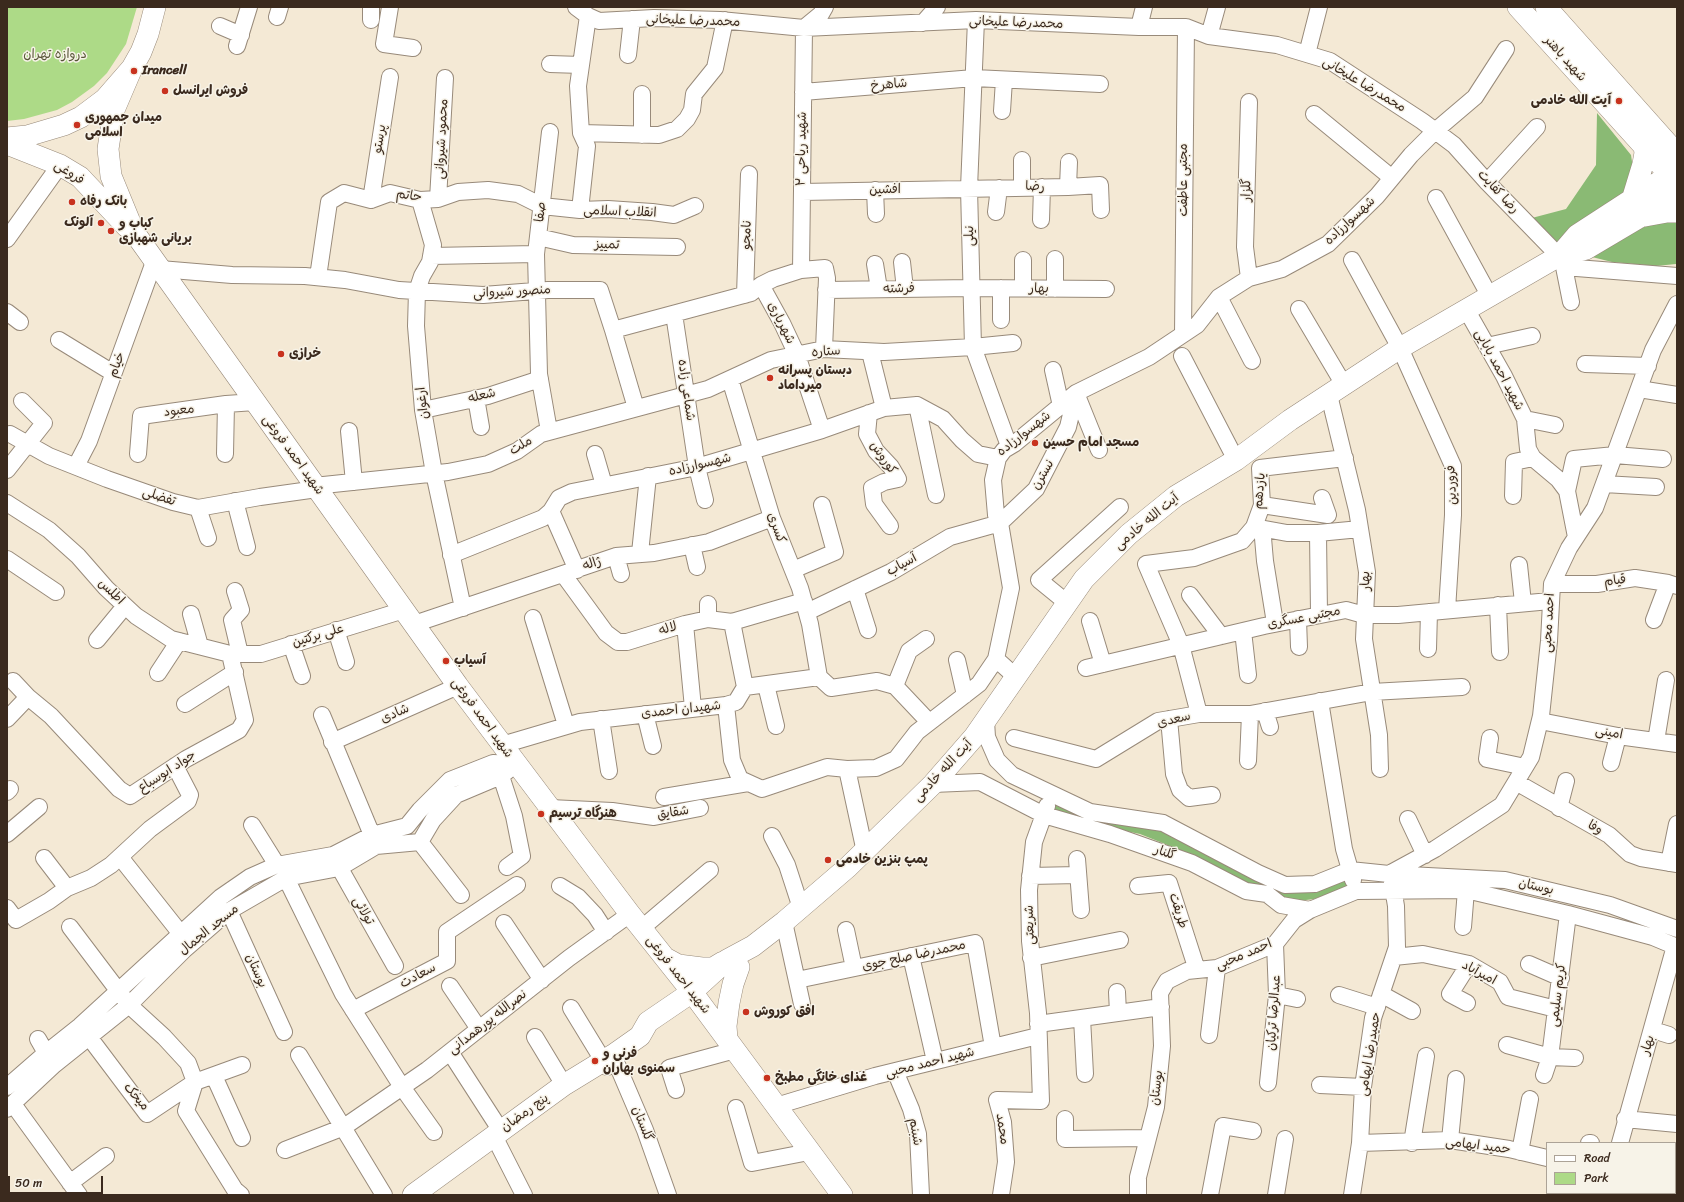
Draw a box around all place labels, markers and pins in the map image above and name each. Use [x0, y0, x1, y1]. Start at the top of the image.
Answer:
place label: Irancell [142, 63, 187, 79]
marker: Irancell [129, 66, 139, 76]
place label: فروش ایرانسل [173, 83, 248, 99]
marker: فروش ایرانسل [160, 86, 170, 96]
place label: آیت الله خادمی [1531, 93, 1611, 109]
marker: آیت الله خادمی [1614, 96, 1624, 106]
place label: میدان جمهوری اسلامی [85, 110, 162, 141]
marker: میدان جمهوری اسلامی [72, 120, 82, 130]
place label: بانک رفاه [80, 194, 127, 210]
marker: بانک رفاه [67, 197, 77, 207]
place label: آلونک [64, 215, 93, 231]
place label: کباب و بریانی شهبازی [119, 216, 192, 247]
marker: آلونک [96, 218, 106, 228]
marker: کباب و بریانی شهبازی [106, 226, 116, 236]
place label: خرازی [289, 346, 321, 362]
marker: خرازی [276, 349, 286, 359]
place label: دبستان پسرانه میرداماد [778, 363, 852, 394]
marker: دبستان پسرانه میرداماد [765, 373, 775, 383]
place label: مسجد امام حسین [1043, 435, 1139, 451]
marker: مسجد امام حسین [1030, 438, 1040, 448]
place label: آسیاب [454, 653, 486, 669]
marker: آسیاب [441, 656, 451, 666]
place label: هنرگاه ترسیم [549, 806, 617, 822]
marker: هنرگاه ترسیم [536, 809, 546, 819]
place label: پمپ بنزین خادمی [836, 852, 928, 868]
marker: پمپ بنزین خادمی [823, 855, 833, 865]
place label: افق کوروش [754, 1004, 815, 1020]
marker: افق کوروش [741, 1007, 751, 1017]
place label: فرنی و سمنوی بهاران [603, 1046, 675, 1077]
marker: فرنی و سمنوی بهاران [590, 1056, 600, 1066]
place label: غذای خانگی مطبخ [775, 1070, 867, 1086]
marker: غذای خانگی مطبخ [762, 1073, 772, 1083]

